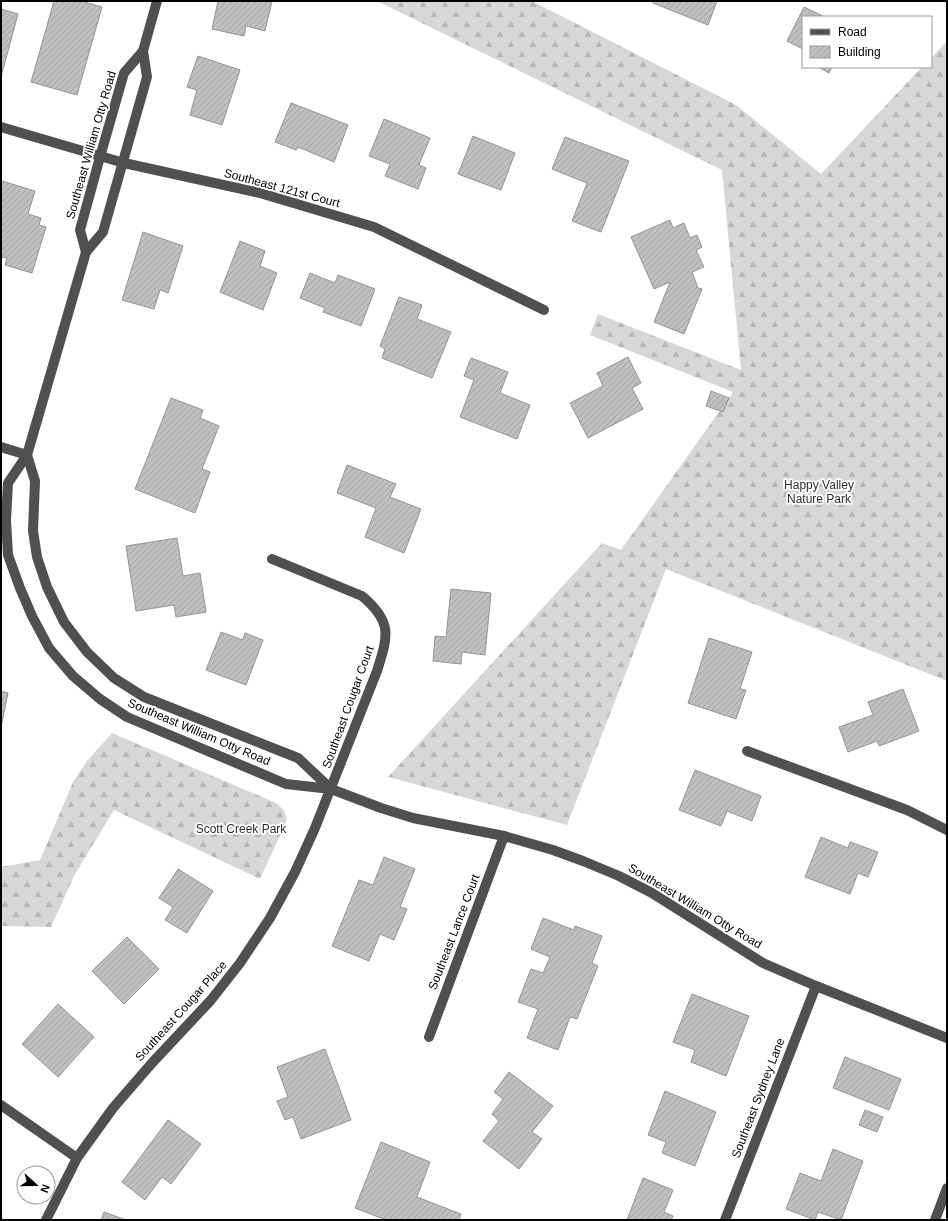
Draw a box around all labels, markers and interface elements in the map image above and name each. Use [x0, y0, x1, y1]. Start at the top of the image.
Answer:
legend [802, 16, 932, 68]
text: Road [838, 25, 867, 39]
text: Building [838, 45, 881, 59]
street label: Southeast William Otty Road [63, 69, 119, 221]
street label: Southeast 121st Court [223, 166, 342, 210]
park label: Happy Valley Nature Park [784, 478, 854, 506]
street label: Southeast Cougar Court [319, 643, 377, 770]
street label: Southeast William Otty Road [126, 696, 272, 768]
park label: Scott Creek Park [196, 822, 287, 836]
street label: Southeast William Otty Road [626, 860, 764, 952]
street label: Southeast Lance Court [425, 872, 483, 992]
street label: Southeast Cougar Place [132, 958, 230, 1064]
street label: Southeast Sydney Lane [729, 1036, 787, 1160]
north arrow [16, 1165, 56, 1205]
text: N [38, 1183, 52, 1194]

